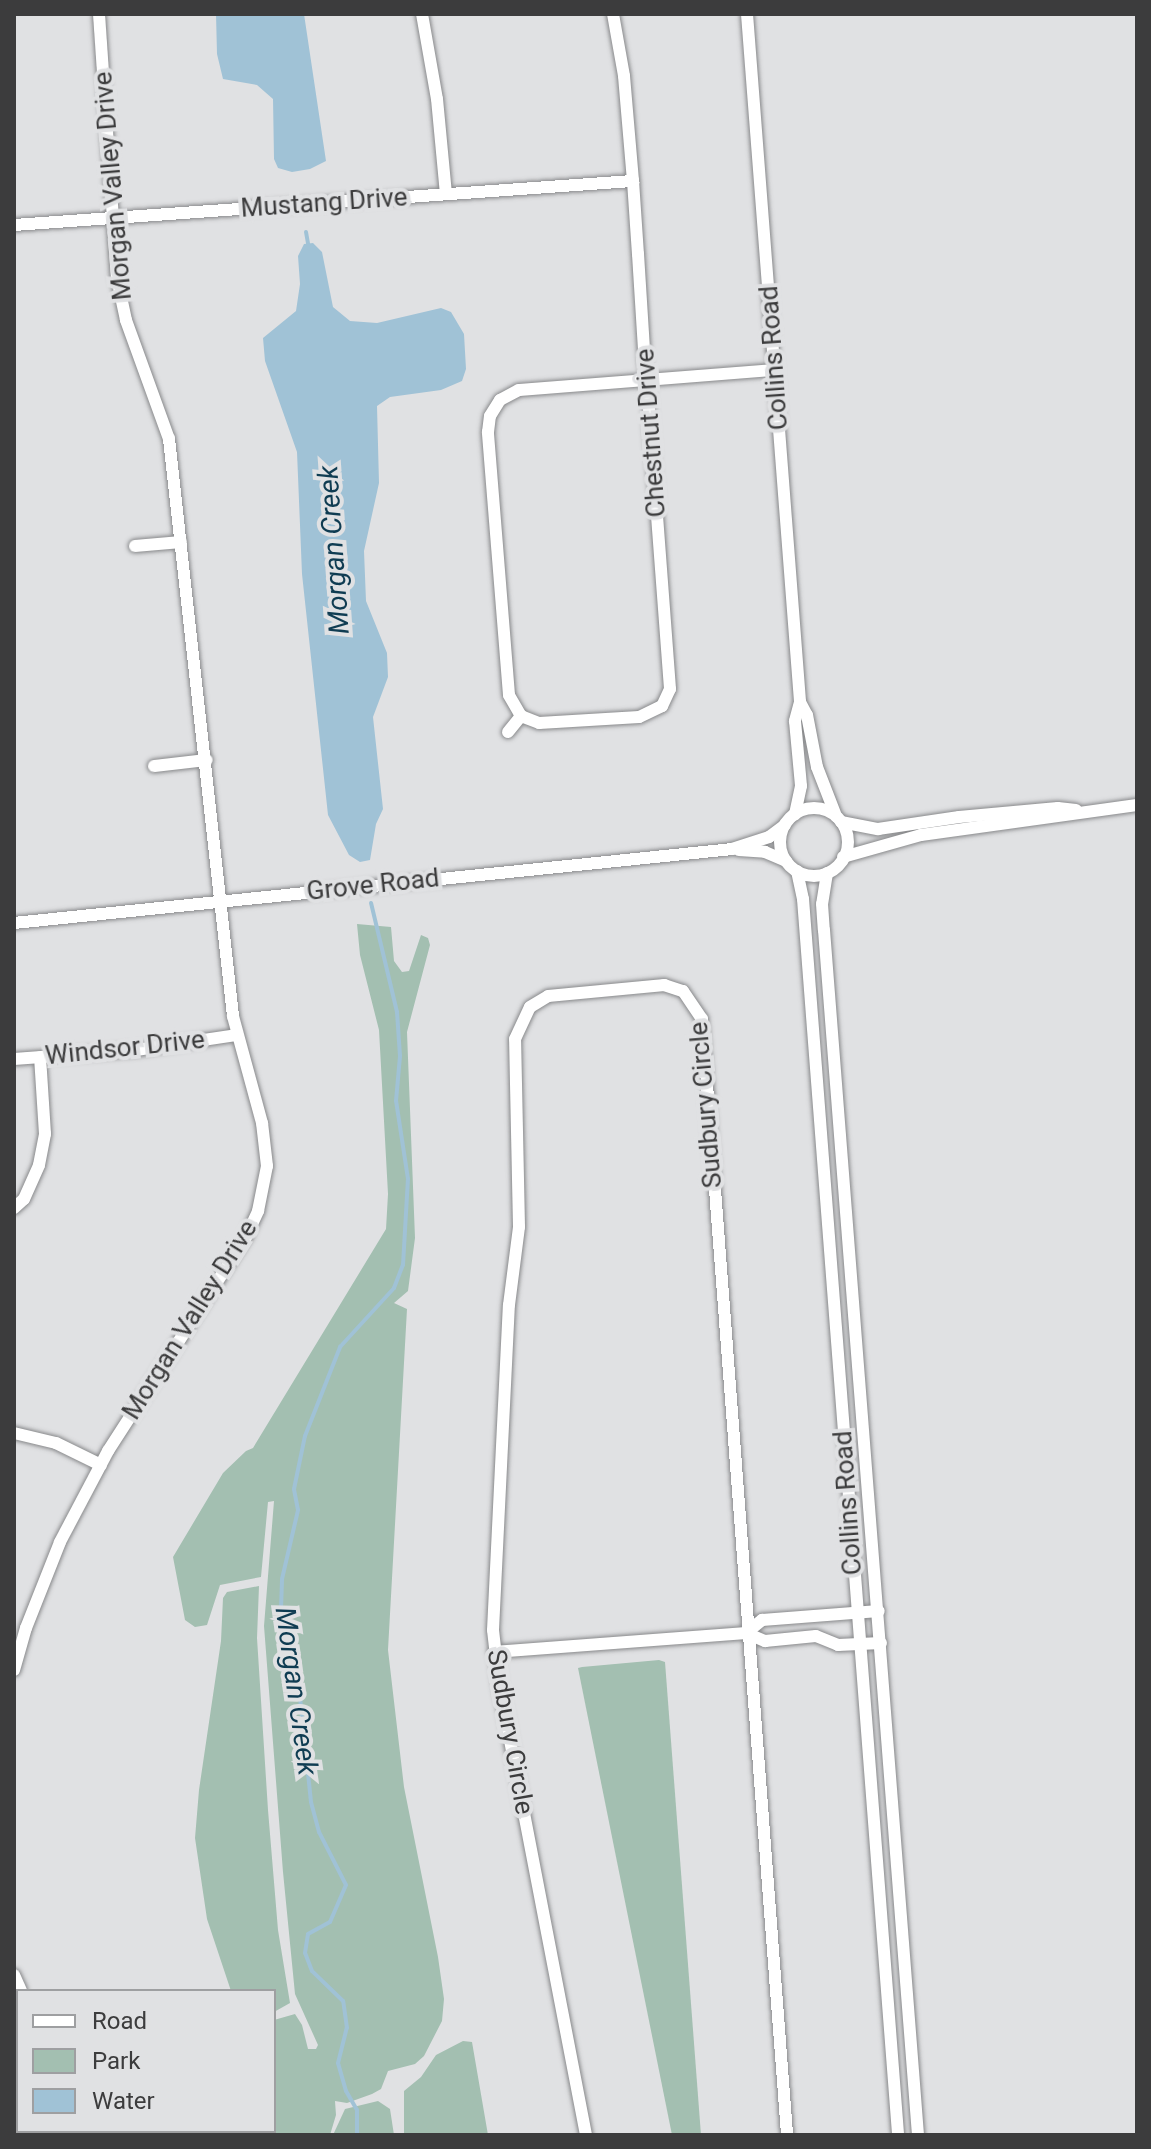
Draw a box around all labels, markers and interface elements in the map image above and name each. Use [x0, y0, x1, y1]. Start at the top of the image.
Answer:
street label: Morgan Valley Drive [87, 70, 139, 302]
street label: Mustang Drive [240, 182, 408, 224]
street label: Collins Road [753, 285, 795, 431]
street label: Chestnut Drive [630, 348, 672, 518]
water label: Morgan Creek [311, 464, 357, 636]
street label: Grove Road [305, 863, 441, 907]
street label: Sudbury Circle [683, 1021, 729, 1189]
street label: Windsor Drive [44, 1024, 206, 1072]
street label: Morgan Valley Drive [116, 1215, 264, 1425]
street label: Collins Road [827, 1430, 869, 1576]
water label: Morgan Creek [268, 1605, 324, 1777]
street label: Sudbury Circle [480, 1647, 540, 1817]
legend [16, 1989, 276, 2133]
text: Road [92, 2007, 147, 2035]
text: Park [92, 2047, 140, 2075]
text: Water [92, 2087, 155, 2115]

